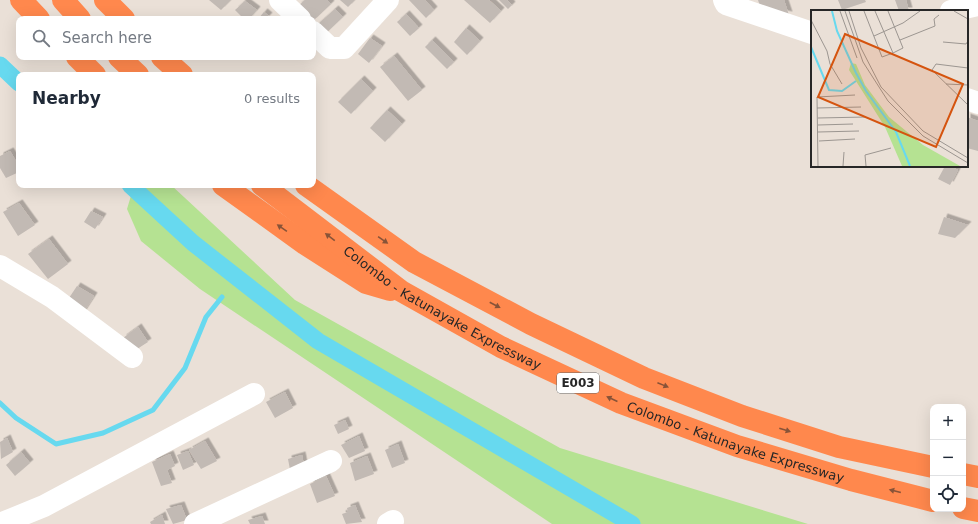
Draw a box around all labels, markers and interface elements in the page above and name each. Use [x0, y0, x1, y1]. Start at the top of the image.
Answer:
inset map [811, 10, 968, 167]
search box [16, 16, 316, 60]
icon: search [30, 27, 52, 49]
text: Search here [62, 29, 152, 47]
text: Nearby [32, 88, 101, 108]
text: 0 results [244, 91, 300, 106]
one-way arrow [276, 224, 287, 232]
one-way arrow [325, 233, 336, 242]
one-way arrow [378, 236, 388, 244]
street label: Colombo - Katunayake Expressway [340, 243, 544, 373]
one-way arrow [489, 302, 501, 308]
road number: E003 [557, 373, 599, 393]
one-way arrow [658, 382, 669, 388]
one-way arrow [607, 396, 618, 402]
street label: Colombo - Katunayake Expressway [625, 399, 846, 486]
map controls [930, 404, 966, 512]
button: + [930, 404, 966, 440]
one-way arrow [779, 427, 791, 433]
button: − [930, 440, 966, 476]
button: locate [930, 476, 966, 512]
one-way arrow [889, 488, 901, 494]

